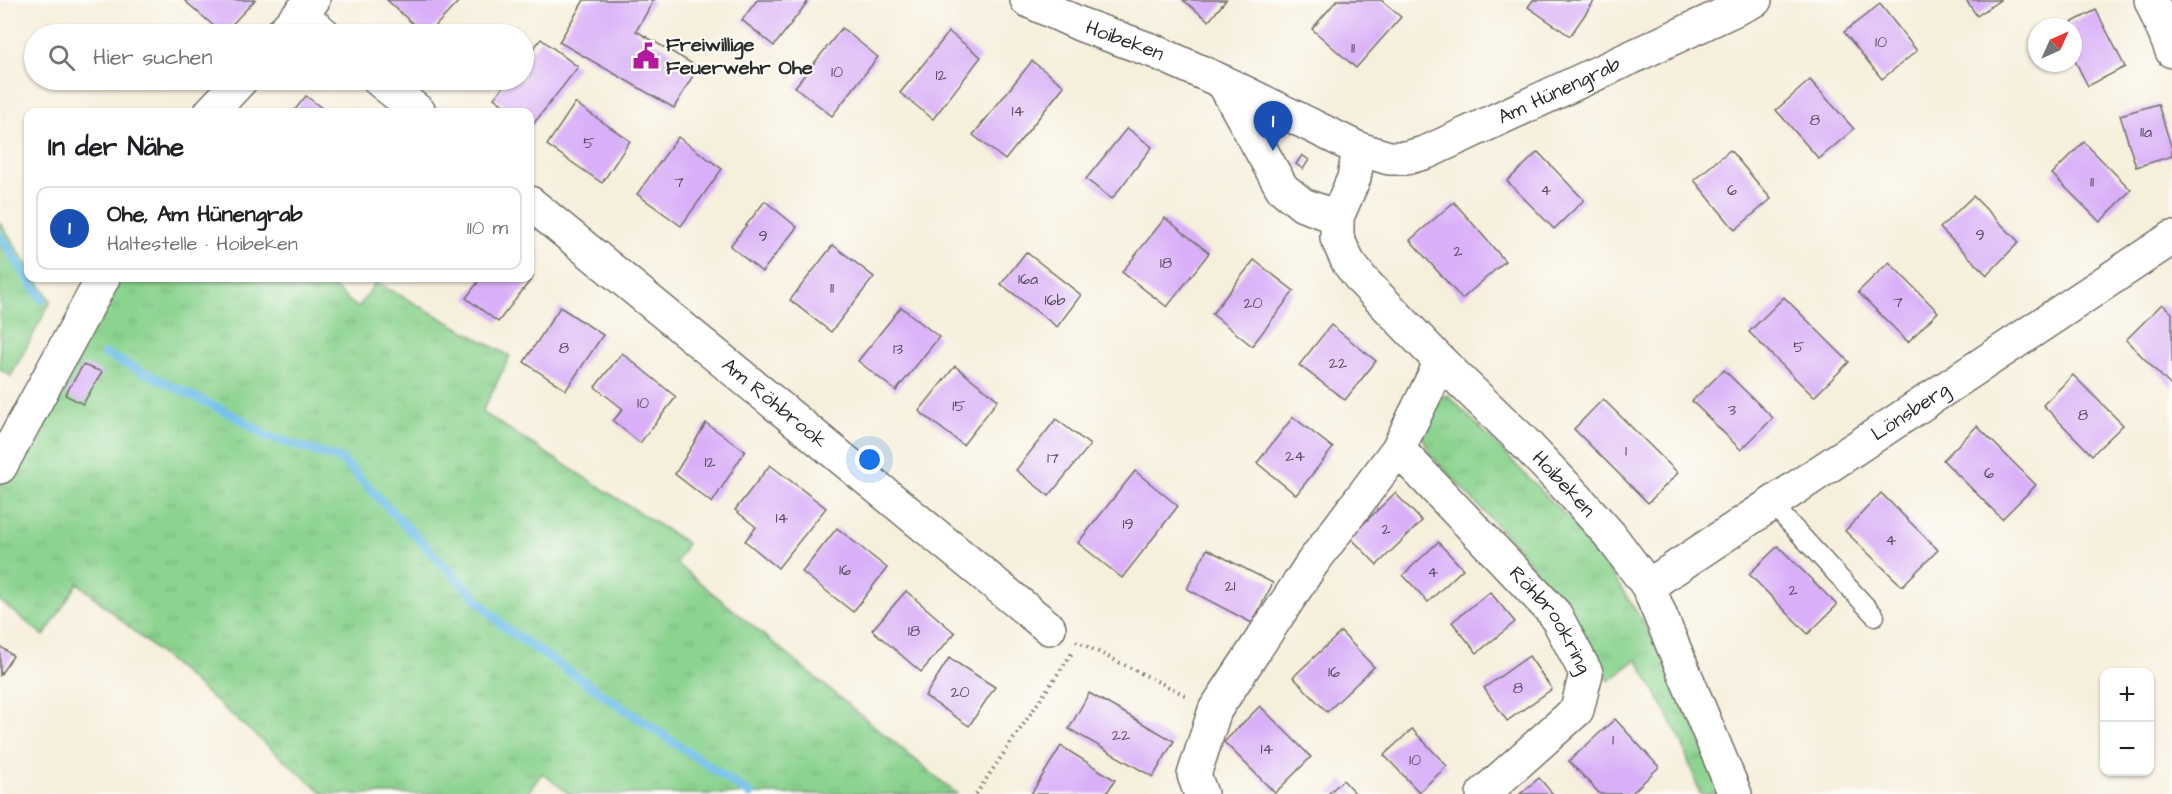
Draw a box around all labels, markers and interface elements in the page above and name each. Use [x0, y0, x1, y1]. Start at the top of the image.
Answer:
street label: Hoibeken [1082, 13, 1169, 68]
north arrow [2028, 18, 2082, 72]
search box [24, 24, 534, 90]
place label: Freiwillige Feuerwehr Ohe [666, 31, 813, 82]
house number: 10 [1875, 31, 1887, 53]
house number: 11 [1351, 37, 1355, 59]
icon: search [45, 41, 78, 74]
public building icon: Freiwillige Feuerwehr Ohe [631, 41, 661, 71]
text: Hier suchen [93, 42, 212, 73]
street label: Am Hünengrab [1493, 50, 1625, 131]
house number: 10 [831, 61, 843, 83]
house number: 12 [935, 64, 947, 86]
house number: 14 [1012, 100, 1025, 122]
pin: 1 [1254, 102, 1292, 151]
house number: 8 [1810, 109, 1820, 131]
house number: 11a [2140, 121, 2152, 143]
text: In der Nähe [48, 129, 184, 165]
house number: 5 [583, 132, 595, 154]
house number: 7 [674, 171, 684, 193]
house number: 11 [2090, 171, 2094, 193]
house number: 4 [1541, 179, 1552, 201]
house number: 6 [1727, 179, 1737, 201]
text: Ohe, Am Hünengrab [107, 199, 303, 230]
text: 1 [68, 214, 71, 242]
text: 110 m [467, 214, 508, 242]
house number: 9 [1975, 224, 1985, 246]
house number: 9 [758, 225, 768, 247]
text: Haltestelle · Hoibeken [107, 230, 298, 258]
house number: 2 [1453, 240, 1463, 262]
house number: 18 [1160, 252, 1172, 274]
house number: 16a [1018, 268, 1038, 290]
house number: 11 [830, 277, 834, 299]
house number: 16b [1044, 289, 1066, 311]
house number: 7 [1893, 291, 1903, 313]
house number: 20 [1243, 292, 1263, 314]
house number: 5 [1793, 336, 1805, 358]
house number: 8 [559, 337, 569, 359]
house number: 13 [893, 338, 903, 360]
street label: Am Röhbrook [716, 352, 833, 455]
house number: 22 [1329, 352, 1347, 374]
street label: Lönsberg [1866, 376, 1956, 448]
house number: 10 [637, 392, 649, 414]
house number: 15 [952, 395, 966, 417]
house number: 3 [1728, 399, 1736, 421]
house number: 8 [2078, 404, 2088, 426]
house number: 1 [1625, 440, 1627, 462]
your location [855, 445, 884, 474]
house number: 24 [1285, 445, 1305, 467]
street label: Hoibeken [1525, 445, 1602, 523]
house number: 17 [1047, 447, 1059, 469]
house number: 12 [704, 451, 716, 473]
house number: 6 [1984, 462, 1994, 484]
house number: 14 [776, 507, 789, 529]
house number: 19 [1122, 513, 1134, 535]
house number: 2 [1381, 518, 1391, 540]
house number: 4 [1886, 529, 1897, 551]
house number: 16 [839, 559, 851, 581]
street label: Röhbrookring [1503, 560, 1598, 679]
house number: 4 [1428, 561, 1439, 583]
house number: 21 [1224, 575, 1236, 597]
house number: 2 [1788, 579, 1798, 601]
house number: 18 [908, 620, 920, 642]
house number: 16 [1328, 661, 1340, 683]
map controls [2100, 668, 2154, 776]
button: + [2100, 668, 2154, 722]
house number: 8 [1513, 677, 1523, 699]
house number: 20 [950, 681, 970, 703]
button: − [2100, 722, 2154, 776]
house number: 22 [1112, 724, 1130, 746]
house number: 1 [1612, 729, 1614, 751]
house number: 14 [1261, 738, 1274, 760]
house number: 10 [1409, 749, 1421, 771]

